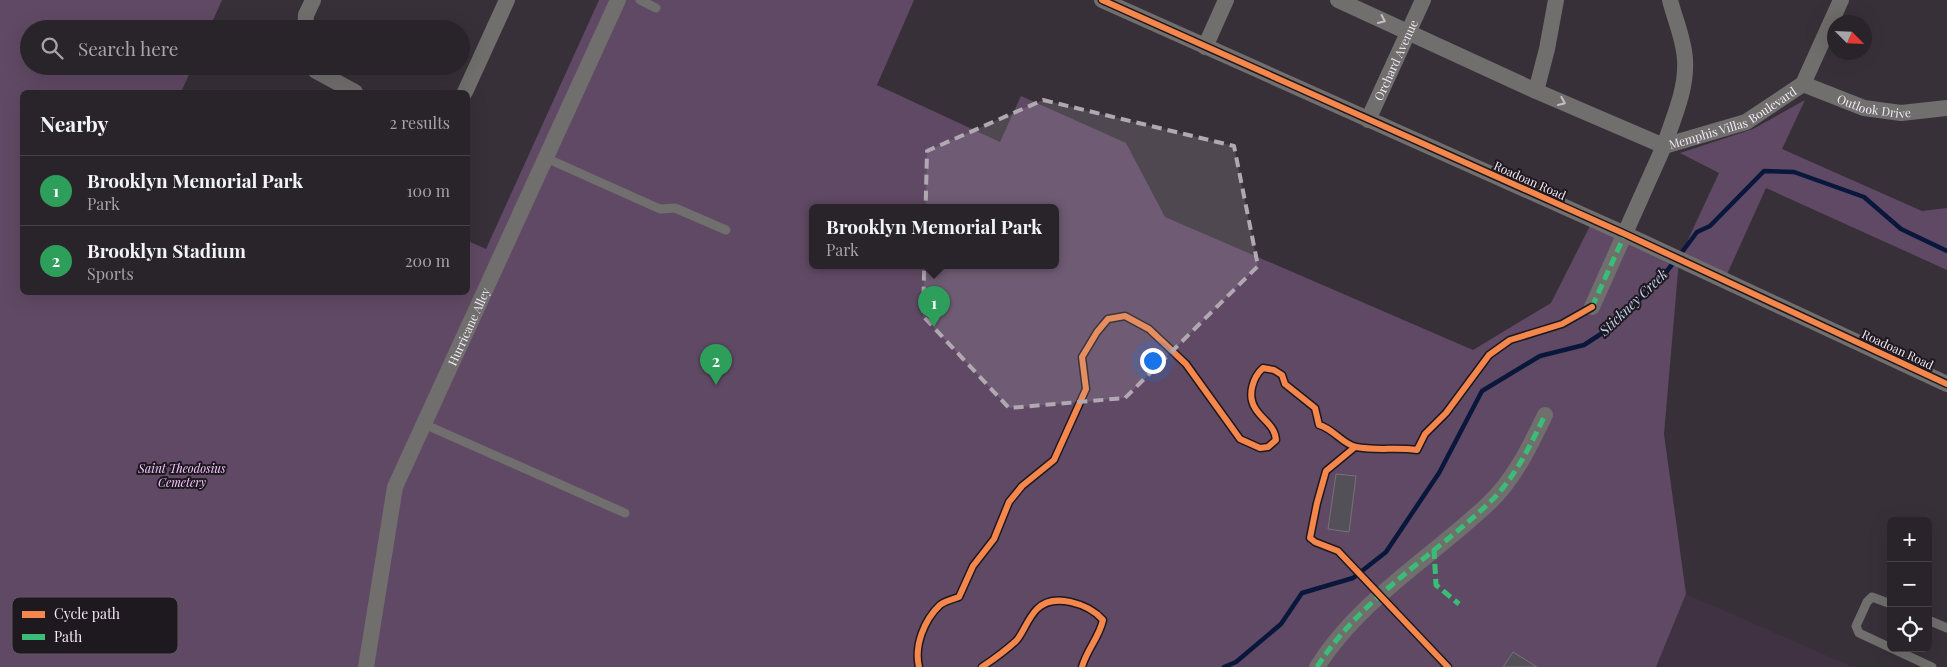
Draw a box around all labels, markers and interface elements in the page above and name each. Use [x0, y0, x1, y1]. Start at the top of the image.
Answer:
one-way arrow [1377, 14, 1386, 25]
north arrow [1827, 15, 1872, 60]
street label: Orchard Avenue [1370, 17, 1421, 103]
search box [20, 20, 470, 75]
icon: search [38, 34, 66, 62]
text: Search here [78, 35, 178, 61]
street label: Memphis Villas Boulevard [1667, 83, 1799, 152]
street label: Outlook Drive [1835, 90, 1912, 121]
one-way arrow [1557, 96, 1566, 107]
text: Nearby [40, 109, 109, 137]
text: 2 results [390, 112, 450, 133]
street label: Roadoan Road [1491, 157, 1569, 203]
text: Brooklyn Memorial Park [87, 167, 303, 193]
text: 1 [53, 180, 59, 201]
text: 100 m [407, 180, 450, 201]
text: Park [87, 193, 120, 214]
popup [809, 204, 1059, 269]
text: Brooklyn Memorial Park [826, 213, 1042, 239]
text: Brooklyn Stadium [87, 237, 246, 263]
text: Park [826, 239, 859, 260]
text: 2 [52, 250, 60, 271]
text: 200 m [405, 250, 450, 271]
text: Sports [87, 263, 134, 284]
water label: Stickney Creek [1594, 264, 1671, 340]
street label: Hurricane Alley [444, 285, 493, 368]
pin: 1 [918, 286, 950, 327]
street label: Roadoan Road [1860, 325, 1936, 373]
pin: 2 [700, 344, 732, 385]
your location [1140, 348, 1166, 374]
park label: Saint Theodosius Cemetery [137, 460, 226, 490]
map controls [1887, 517, 1932, 652]
button: + [1887, 517, 1932, 562]
button: − [1887, 562, 1932, 607]
legend [12, 597, 178, 654]
text: Cycle path [54, 604, 121, 623]
button: locate [1887, 607, 1932, 652]
text: Path [54, 627, 83, 646]

